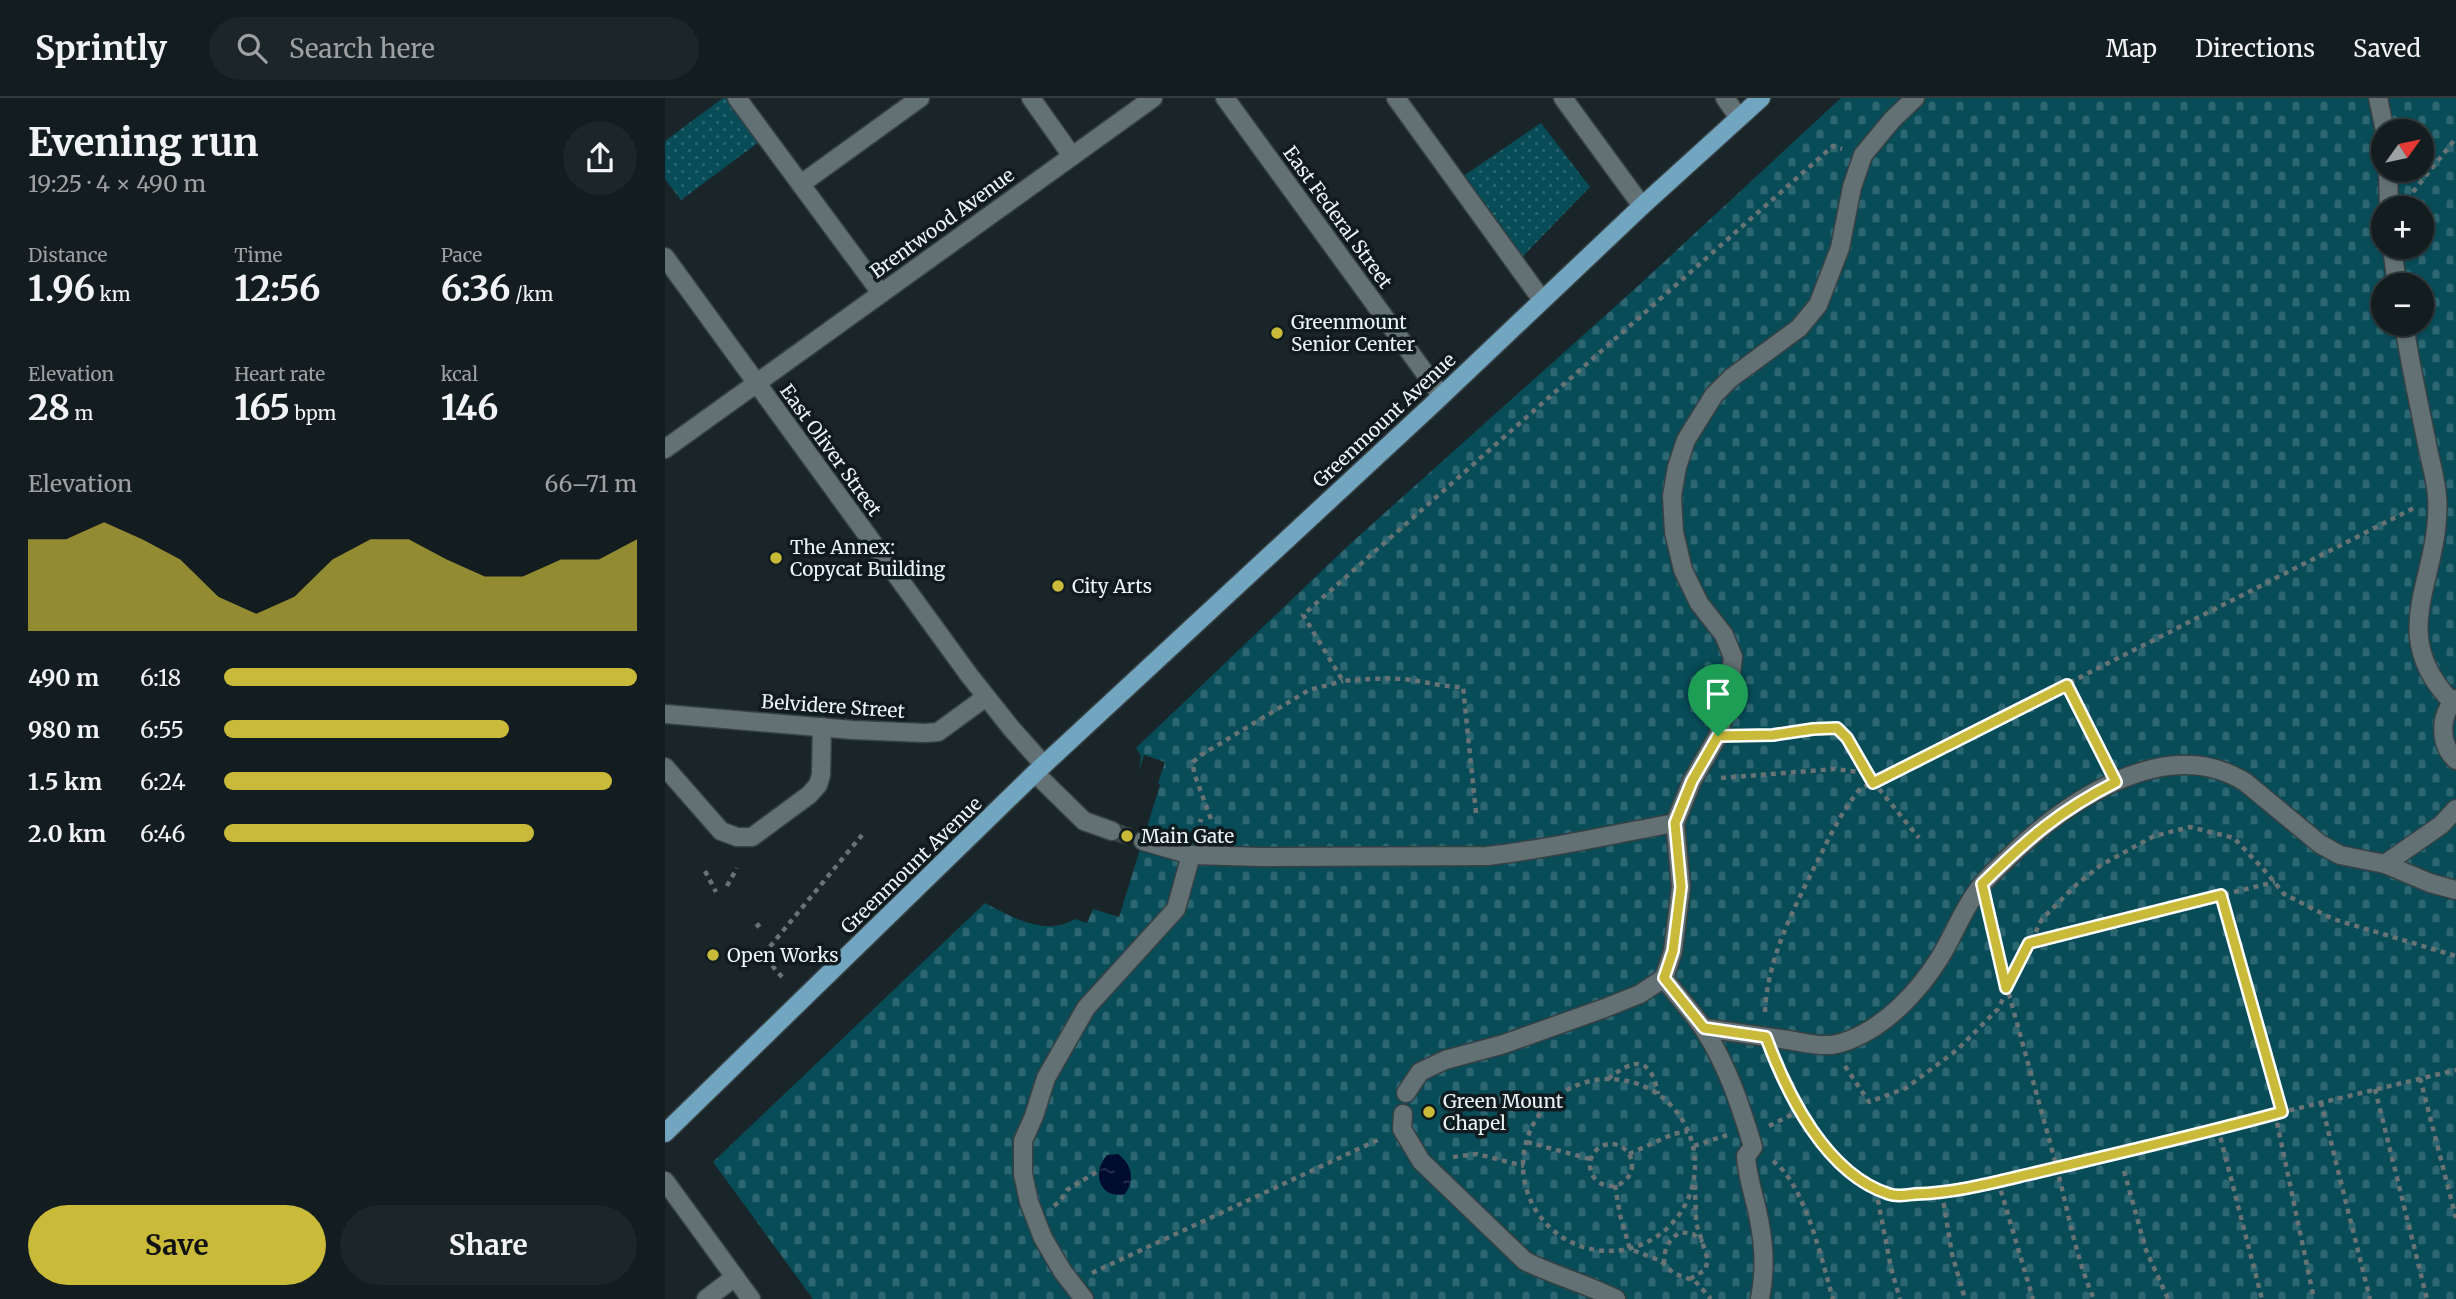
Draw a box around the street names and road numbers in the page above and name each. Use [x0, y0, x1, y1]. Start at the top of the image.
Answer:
street label: East Federal Street [1278, 141, 1398, 293]
street label: Brentwood Avenue [865, 163, 1019, 283]
street label: Greenmount Avenue [1307, 347, 1461, 493]
street label: East Oliver Street [775, 379, 887, 521]
street label: Belvidere Street [760, 689, 906, 723]
street label: Greenmount Avenue [835, 791, 987, 939]

